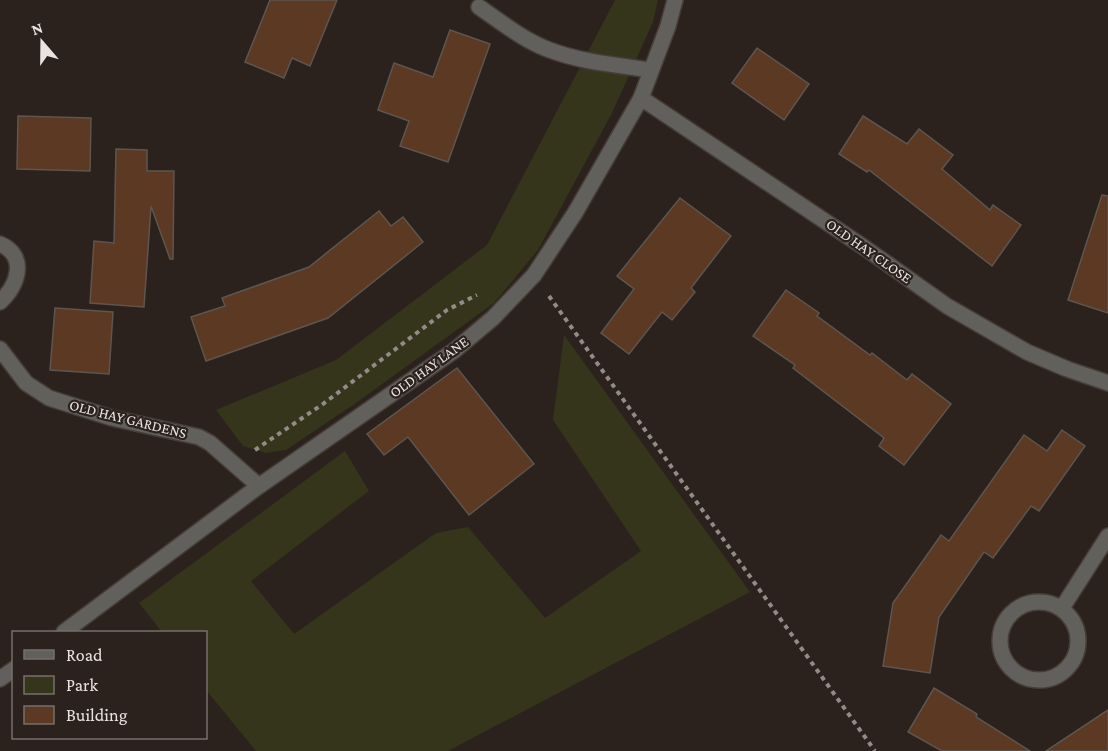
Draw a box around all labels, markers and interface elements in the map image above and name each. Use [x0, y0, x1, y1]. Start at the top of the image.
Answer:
north arrow [12, 12, 72, 72]
text: N [29, 18, 45, 38]
street label: OLD HAY CLOSE [823, 216, 915, 286]
street label: OLD HAY LANE [387, 333, 471, 401]
street label: OLD HAY GARDENS [68, 397, 188, 441]
legend [12, 631, 207, 739]
text: Road [66, 645, 103, 665]
text: Park [66, 675, 98, 695]
text: Building [66, 705, 128, 725]

